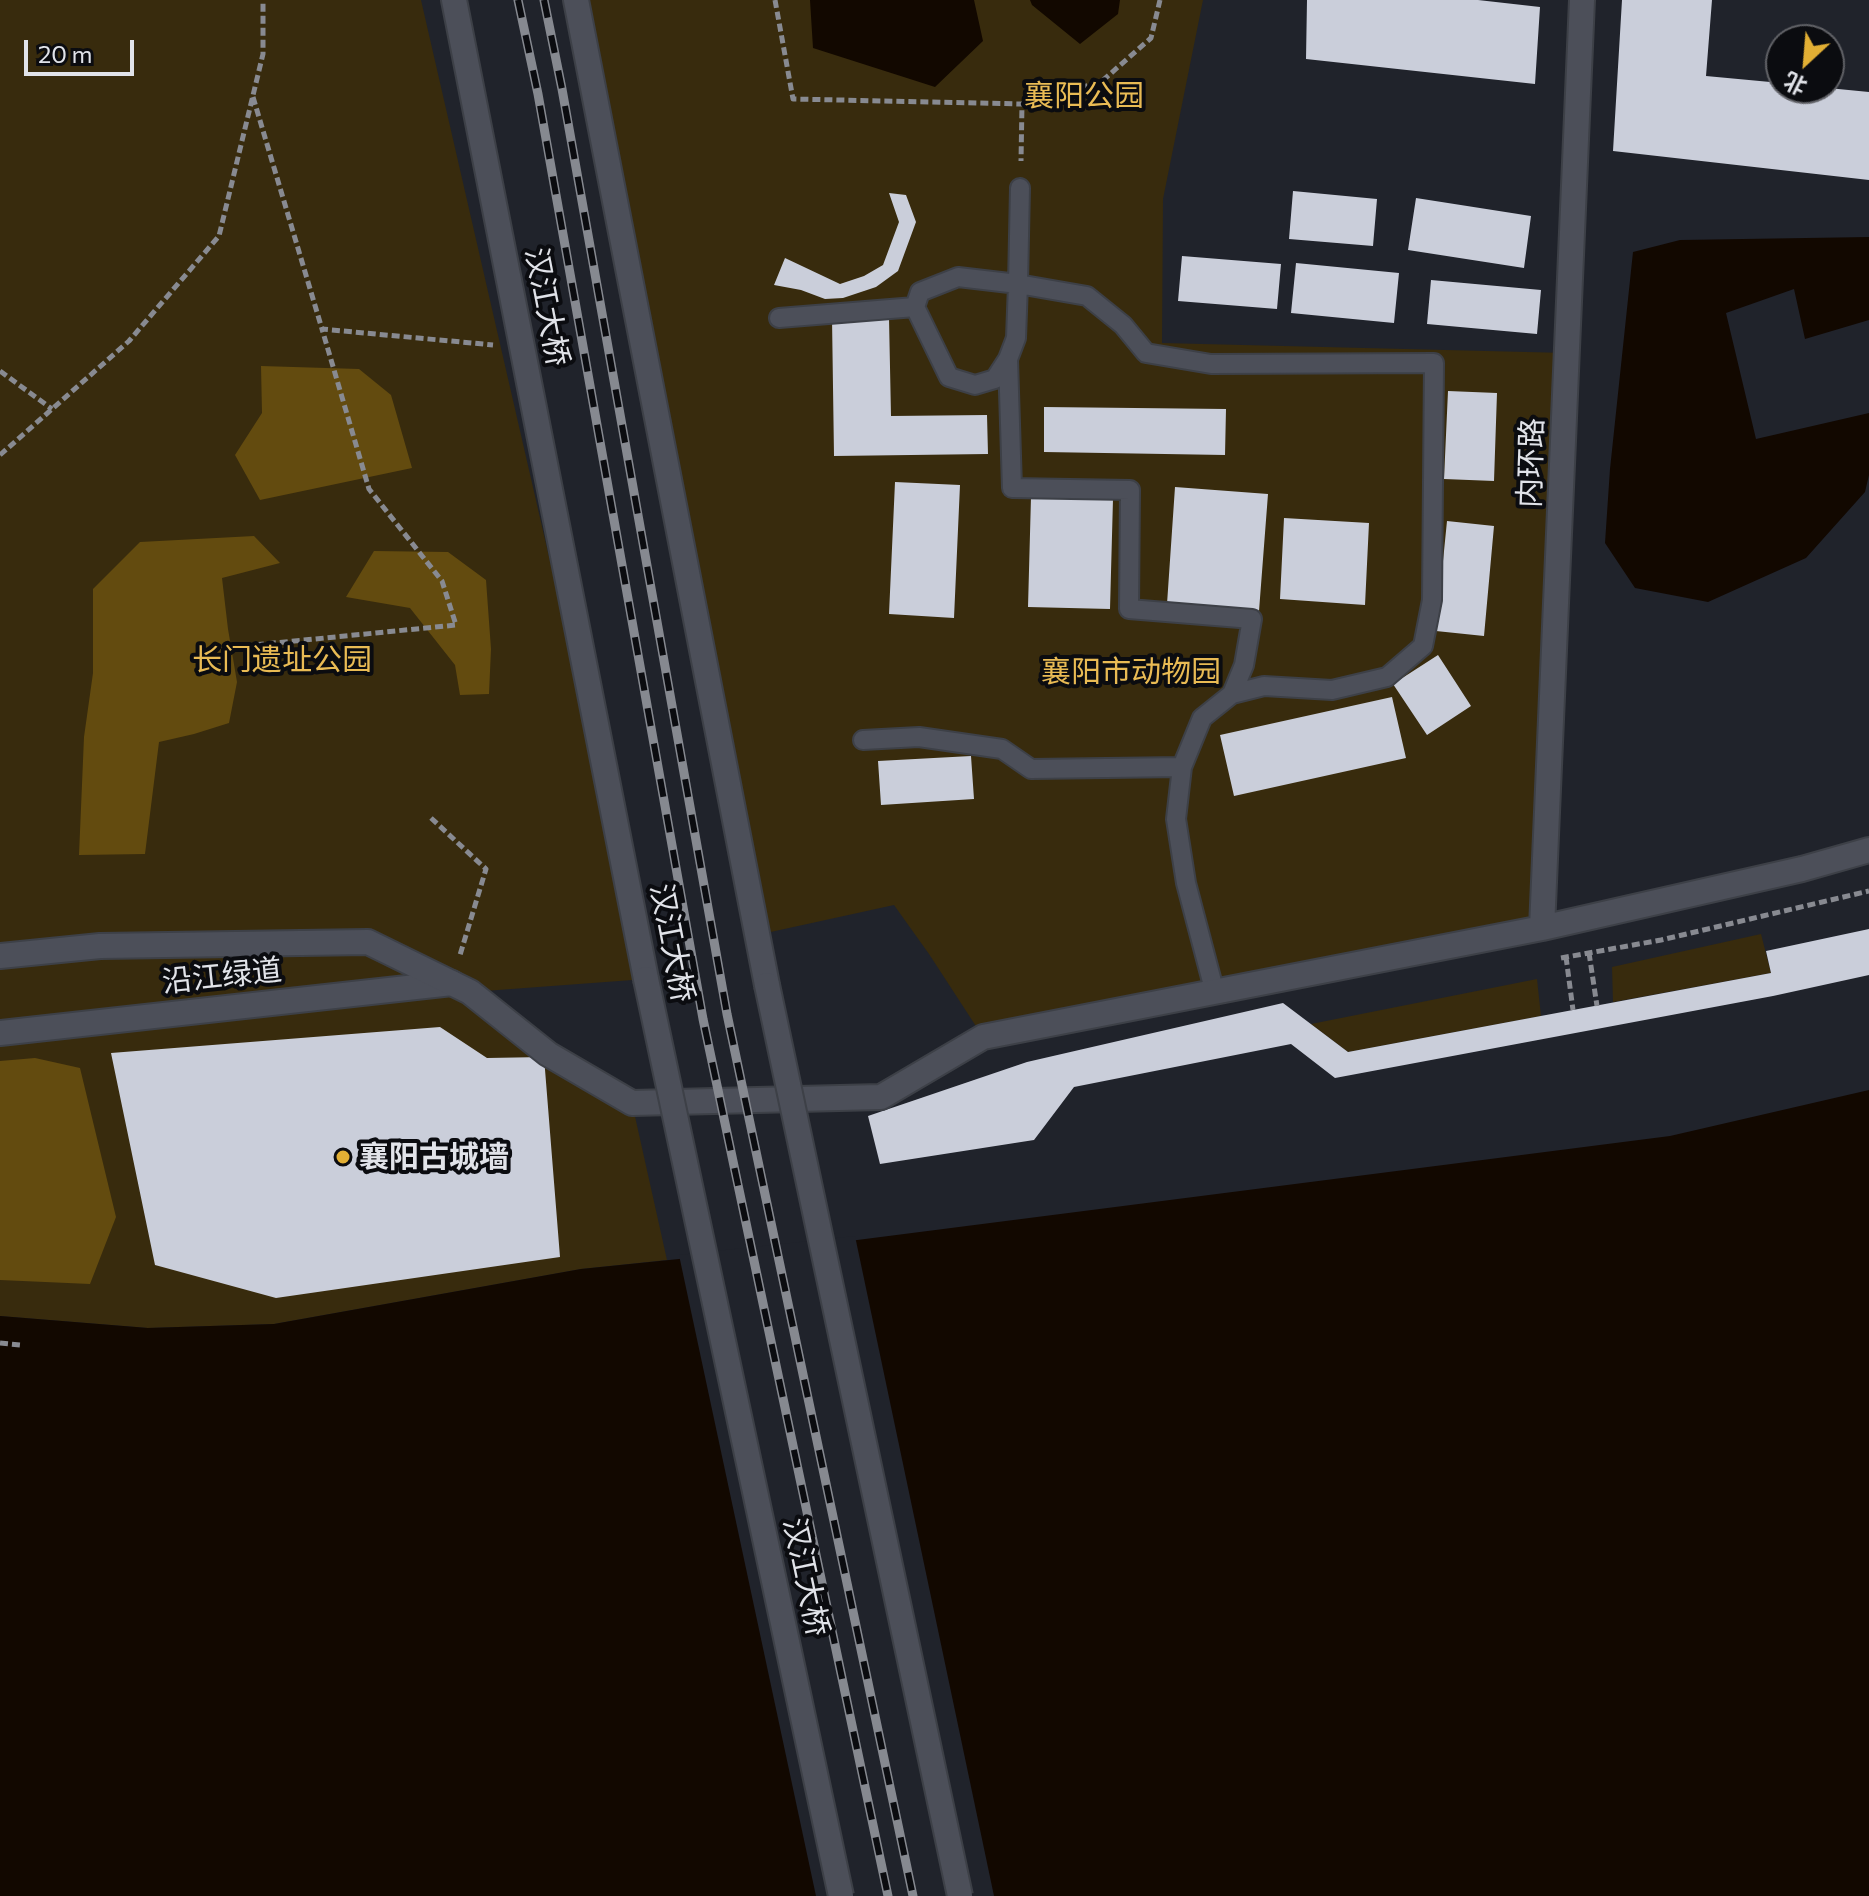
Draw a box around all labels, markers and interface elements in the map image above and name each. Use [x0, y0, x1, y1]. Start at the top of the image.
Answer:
scale bar [28, 24, 138, 74]
north arrow [1765, 24, 1845, 104]
text: 20 m [38, 39, 92, 68]
text: 北 [1779, 67, 1811, 101]
park label: 襄阳公园 [1024, 78, 1144, 114]
street label: 汉江大桥 [518, 245, 576, 369]
street label: 内环路 [1511, 417, 1551, 509]
park label: 长门遗址公园 [192, 642, 372, 678]
park label: 襄阳市动物园 [1041, 654, 1221, 690]
street label: 汉江大桥 [643, 881, 701, 1005]
street label: 沿江绿道 [160, 952, 284, 1000]
place label: 襄阳古城墙 [359, 1139, 509, 1175]
marker: 襄阳古城墙 [334, 1148, 352, 1166]
street label: 汉江大桥 [776, 1515, 836, 1639]

